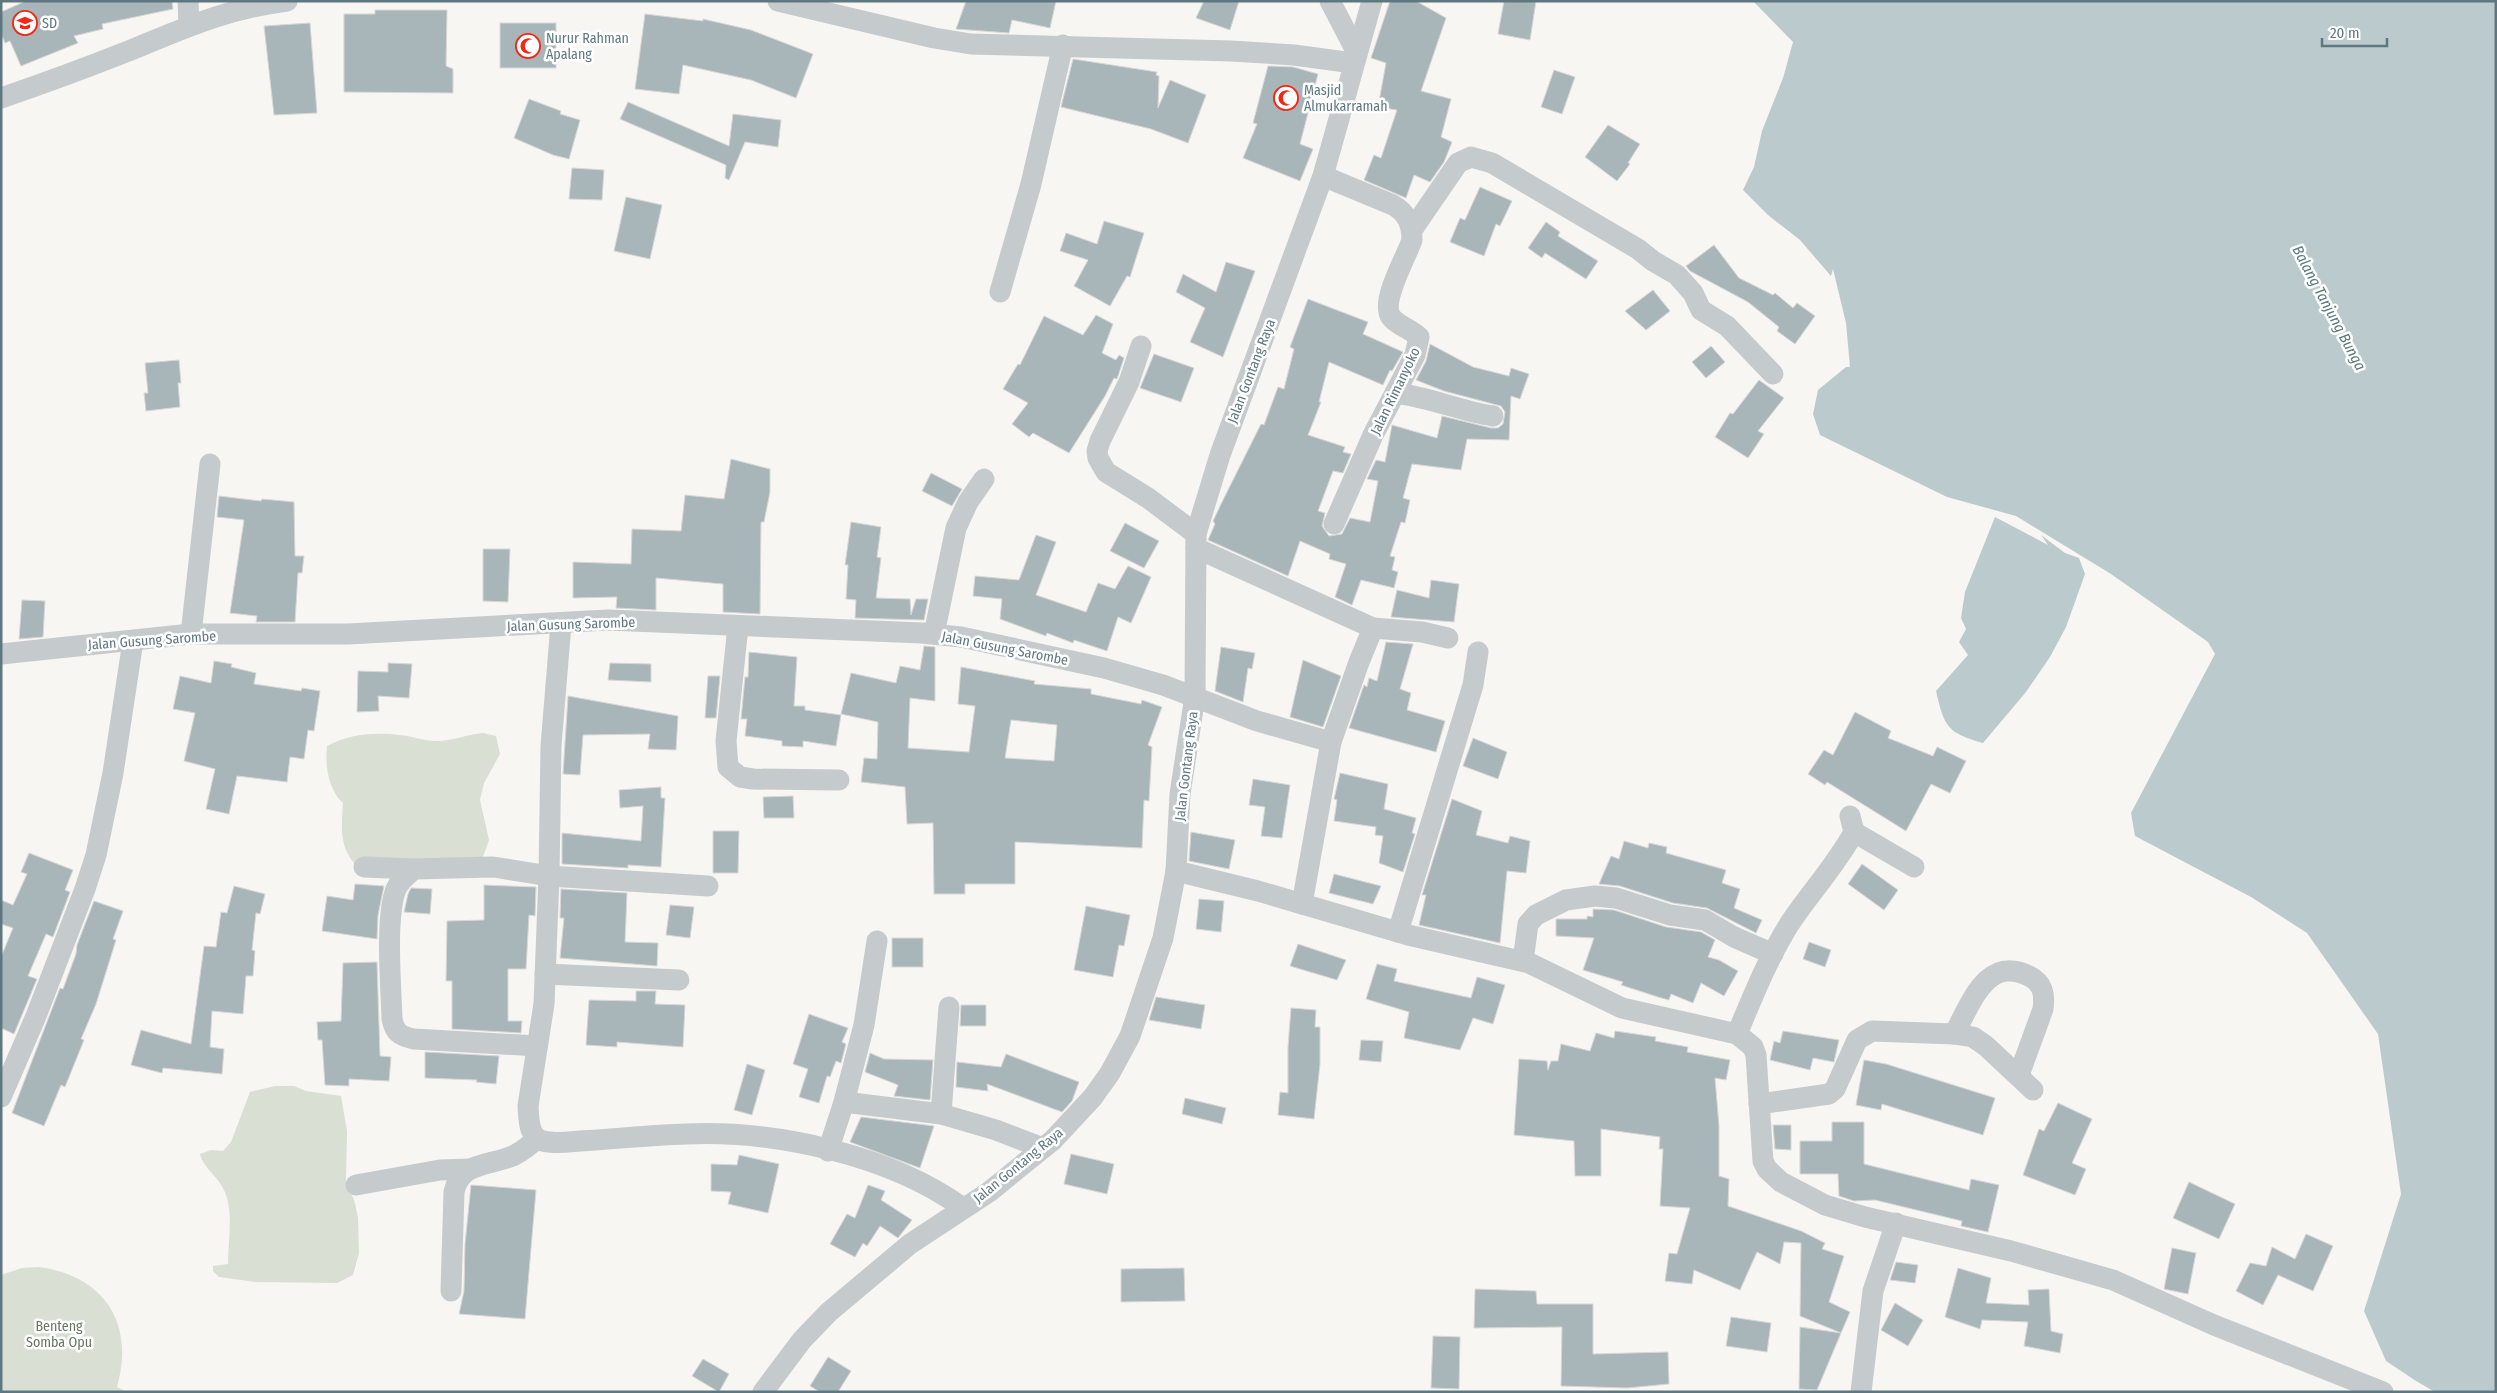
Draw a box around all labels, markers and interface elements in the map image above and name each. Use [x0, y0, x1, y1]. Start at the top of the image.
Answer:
school or university icon: SD [12, 10, 38, 36]
place label: SD [42, 15, 57, 32]
scale bar [2322, 15, 2387, 47]
text: 20 m [2330, 24, 2360, 42]
place label: Nurur Rahman Apalang [546, 30, 629, 63]
mosque icon: Nurur Rahman Apalang [515, 33, 541, 59]
place label: Masjid Almukarramah [1304, 82, 1388, 115]
mosque icon: Masjid Almukarramah [1273, 85, 1299, 111]
water label: Balang Tanjung Bunga [2288, 243, 2370, 374]
street label: Jalan Gontang Raya [1224, 317, 1279, 426]
street label: Jalan Rimanyoko [1367, 345, 1424, 438]
street label: Jalan Gusung Sarombe [507, 614, 636, 635]
street label: Jalan Gusung Sarombe [87, 628, 217, 653]
street label: Jalan Gusung Sarombe [940, 628, 1070, 669]
street label: Jalan Gontang Raya [1171, 710, 1202, 822]
street label: Jalan Gontang Raya [970, 1124, 1067, 1207]
park label: Benteng Somba Opu [26, 1318, 92, 1351]

